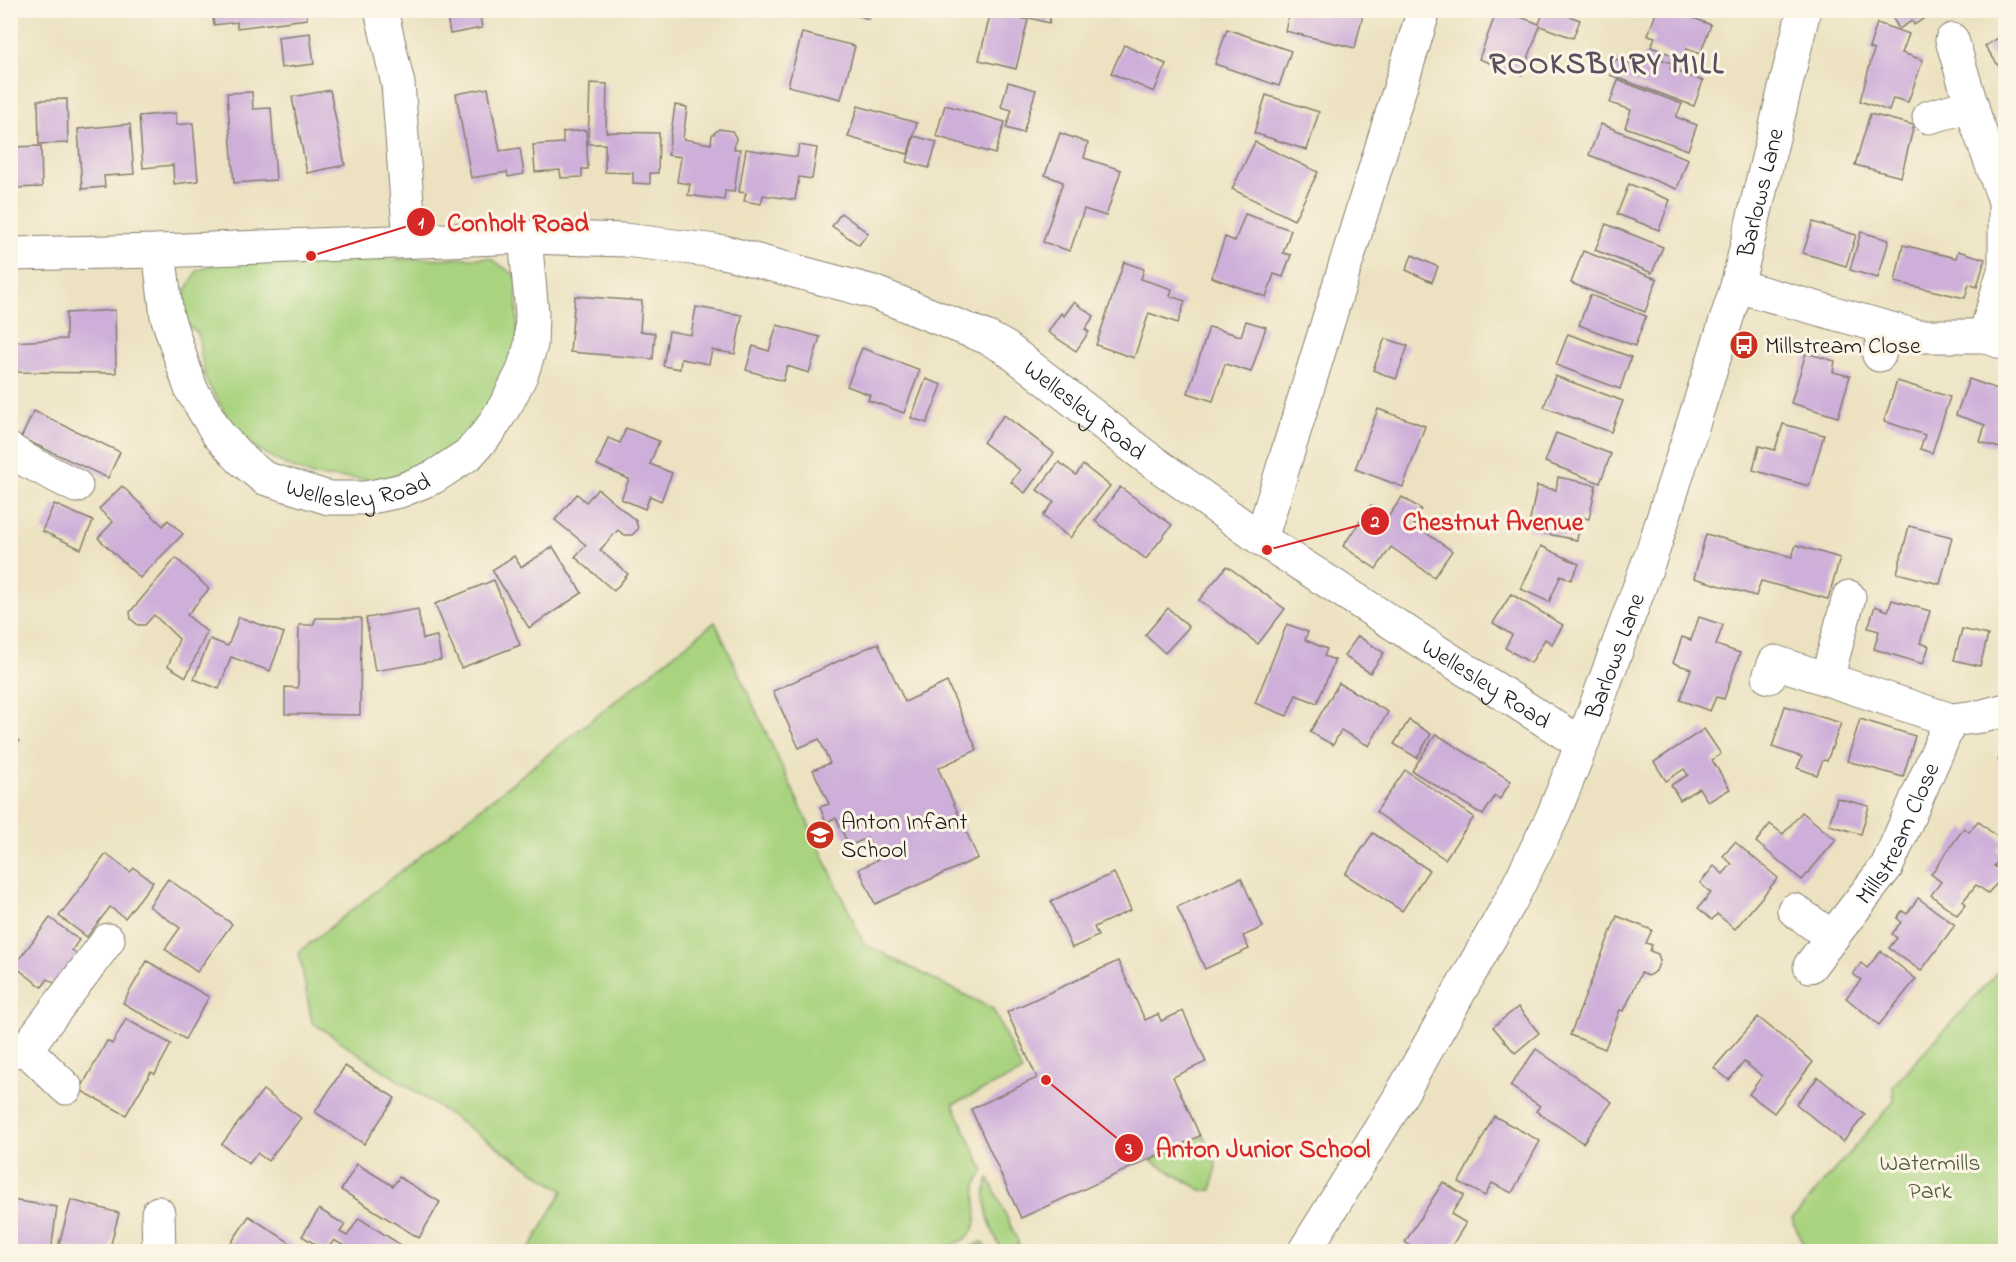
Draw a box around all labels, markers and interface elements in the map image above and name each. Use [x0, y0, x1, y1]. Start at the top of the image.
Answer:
district label: ROOKSBURY MILL [1489, 44, 1725, 88]
street label: Barlows Lane [1729, 125, 1795, 262]
callout: Conholt Road [406, 200, 601, 244]
text: Conholt Road [447, 206, 589, 244]
text: 1 [418, 211, 424, 237]
bus stop icon: Millstream Close [1728, 329, 1760, 361]
place label: Millstream Close [1765, 330, 1921, 365]
street label: Wellesley Road [1015, 353, 1153, 471]
street label: Wellesley Road [281, 465, 437, 520]
callout: Chestnut Avenue [1360, 499, 1595, 543]
text: Chestnut Avenue [1403, 505, 1585, 543]
text: 2 [1370, 510, 1380, 536]
street label: Barlows Lane [1577, 589, 1656, 725]
street label: Wellesley Road [1414, 631, 1557, 740]
street label: Millstream Close [1848, 757, 1950, 913]
place label: Anton Infant School [841, 806, 967, 869]
school or university icon: Anton Infant School [804, 819, 836, 851]
callout: Anton Junior School [1114, 1126, 1382, 1170]
text: Anton Junior School [1156, 1132, 1370, 1170]
text: 3 [1124, 1137, 1133, 1163]
park label: Watermills Park [1879, 1147, 1981, 1210]

